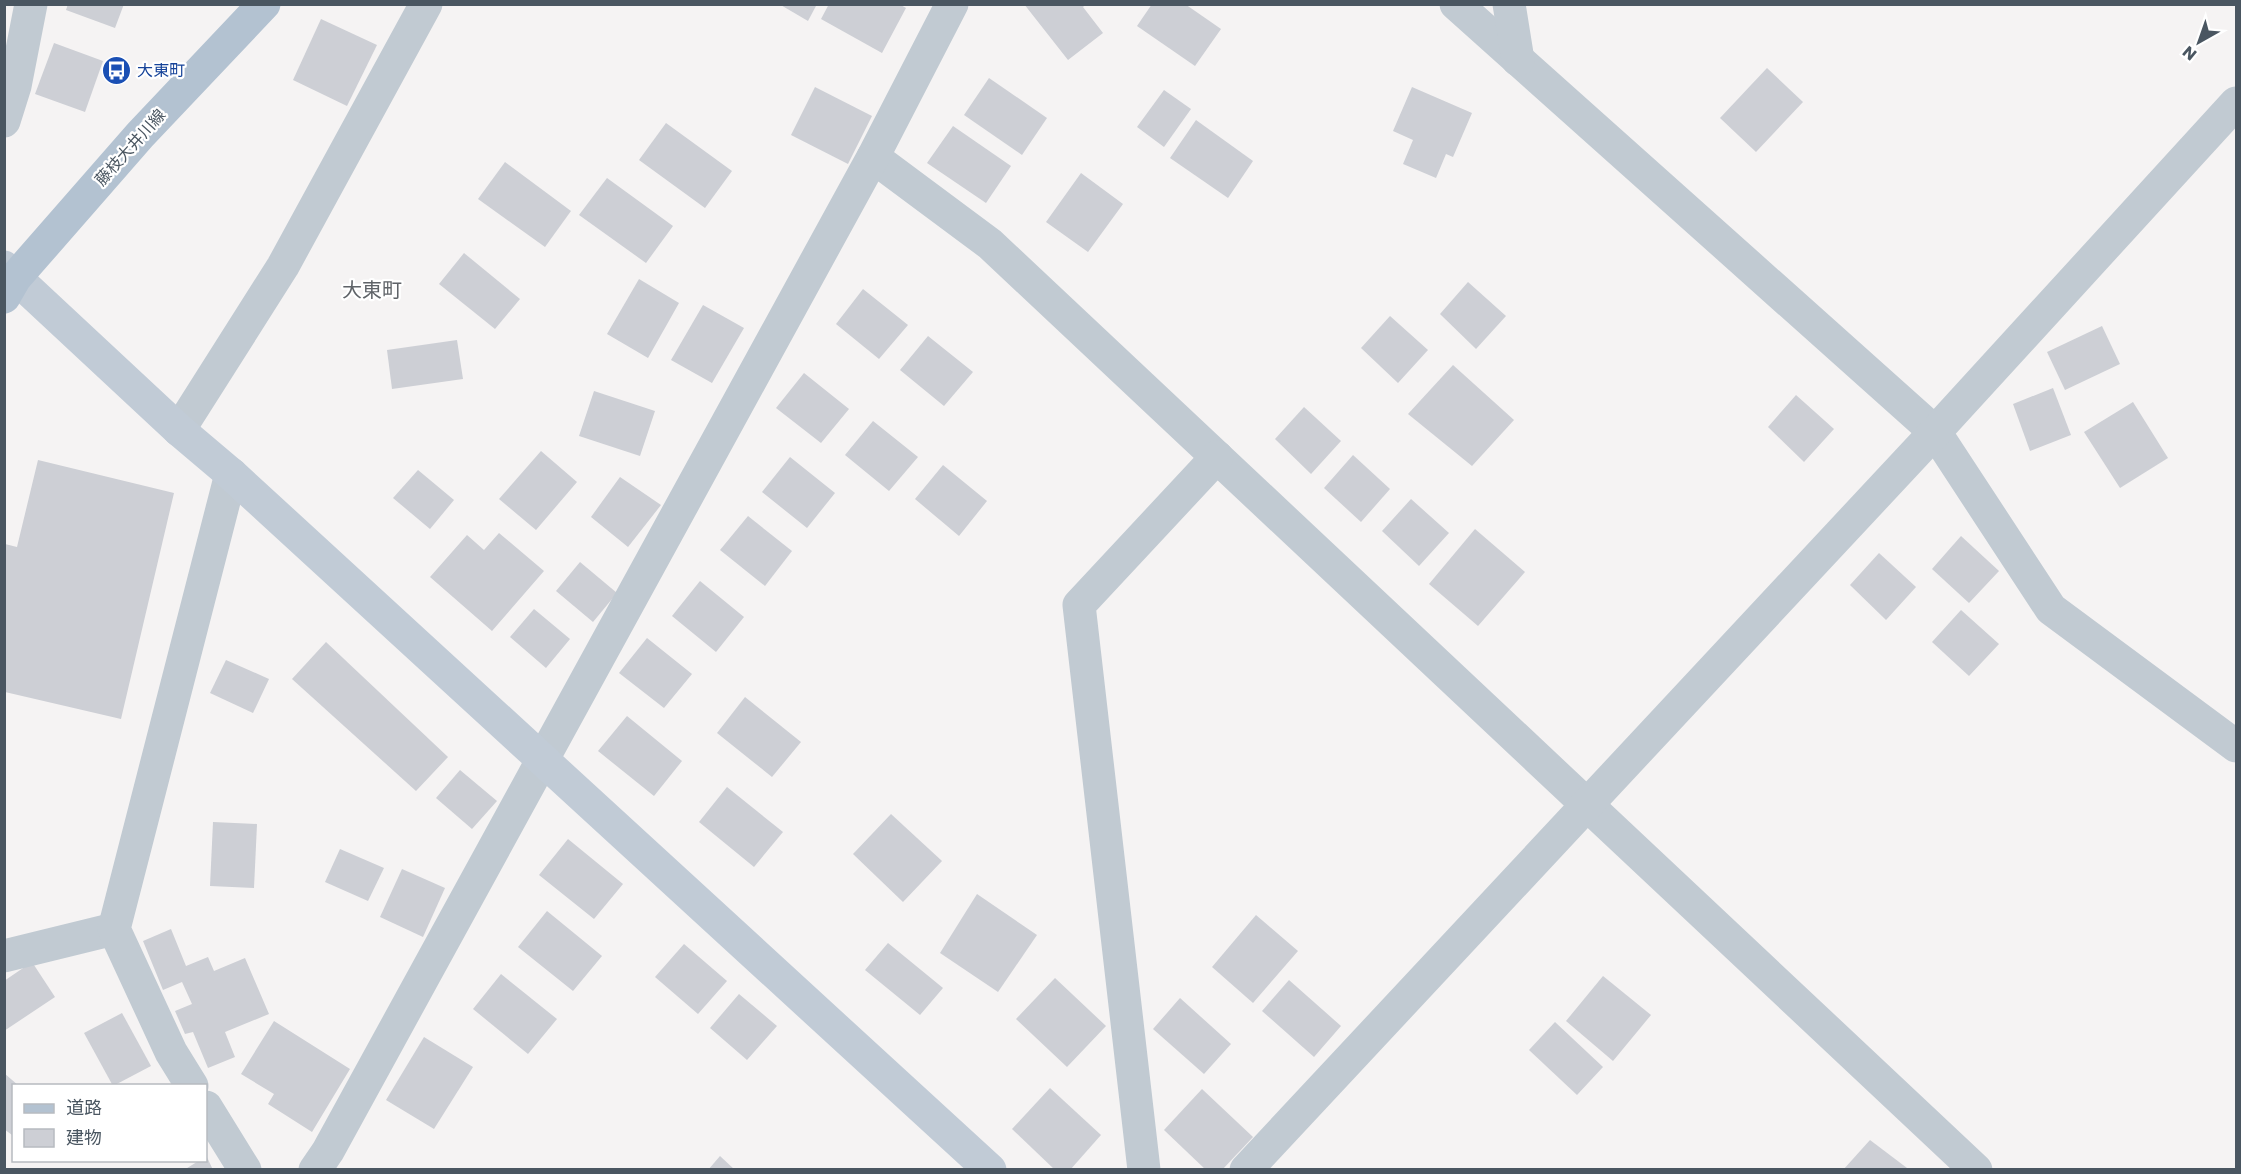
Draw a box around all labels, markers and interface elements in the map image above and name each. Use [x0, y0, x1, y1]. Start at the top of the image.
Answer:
north arrow [2169, 12, 2229, 72]
text: N [2178, 40, 2202, 66]
bus stop icon: 大東町 [100, 54, 132, 86]
place label: 大東町 [137, 59, 185, 82]
street label: 藤枝大井川線 [90, 104, 171, 191]
district label: 大東町 [342, 276, 402, 304]
legend [12, 1084, 207, 1162]
text: 道路 [66, 1095, 102, 1120]
text: 建物 [66, 1125, 102, 1150]

